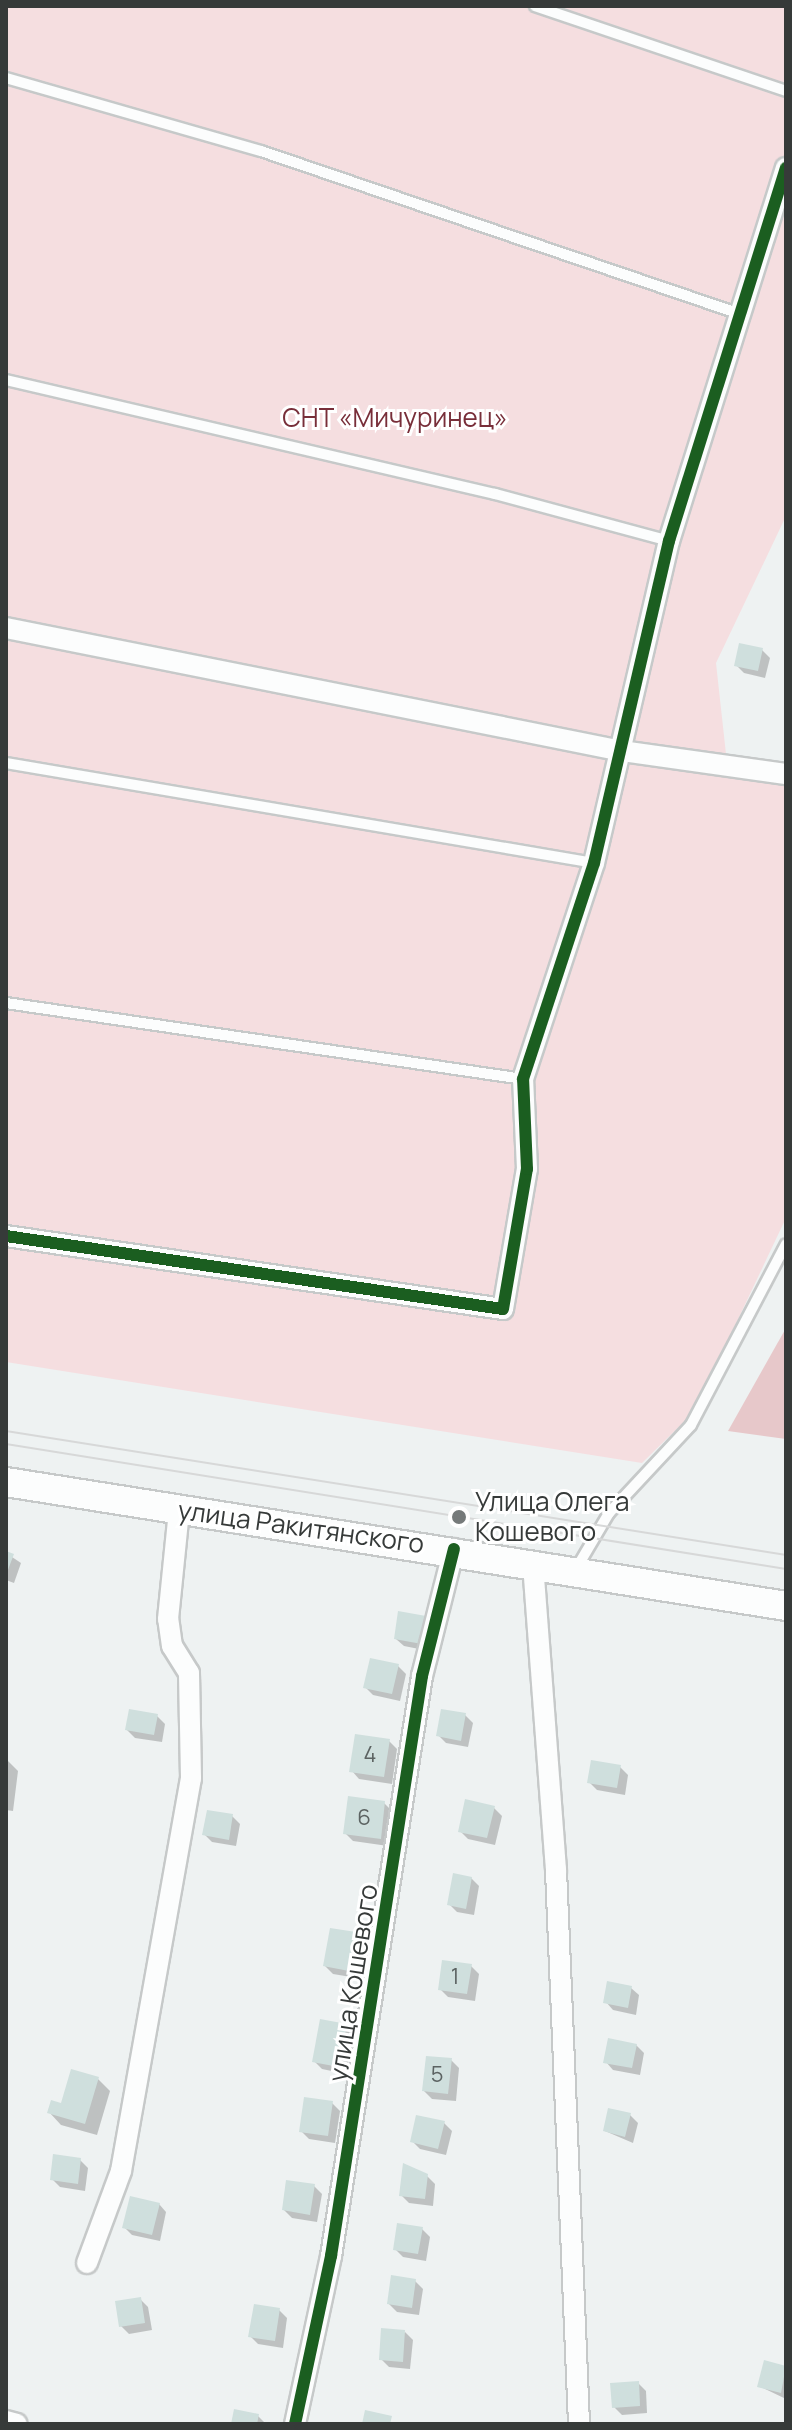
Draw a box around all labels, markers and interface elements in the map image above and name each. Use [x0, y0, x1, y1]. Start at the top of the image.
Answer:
park label: СНТ «Мичуринец» [282, 402, 508, 434]
place label: Улица Олега Кошевого [475, 1486, 630, 1548]
street label: улица Ракитянского [176, 1494, 426, 1560]
marker: Улица Олега Кошевого [450, 1508, 468, 1526]
house number: 4 [364, 1742, 376, 1768]
house number: 6 [357, 1805, 371, 1831]
street label: улица Кошевого [322, 1882, 384, 2084]
house number: 1 [451, 1964, 459, 1990]
house number: 5 [431, 2062, 443, 2088]

